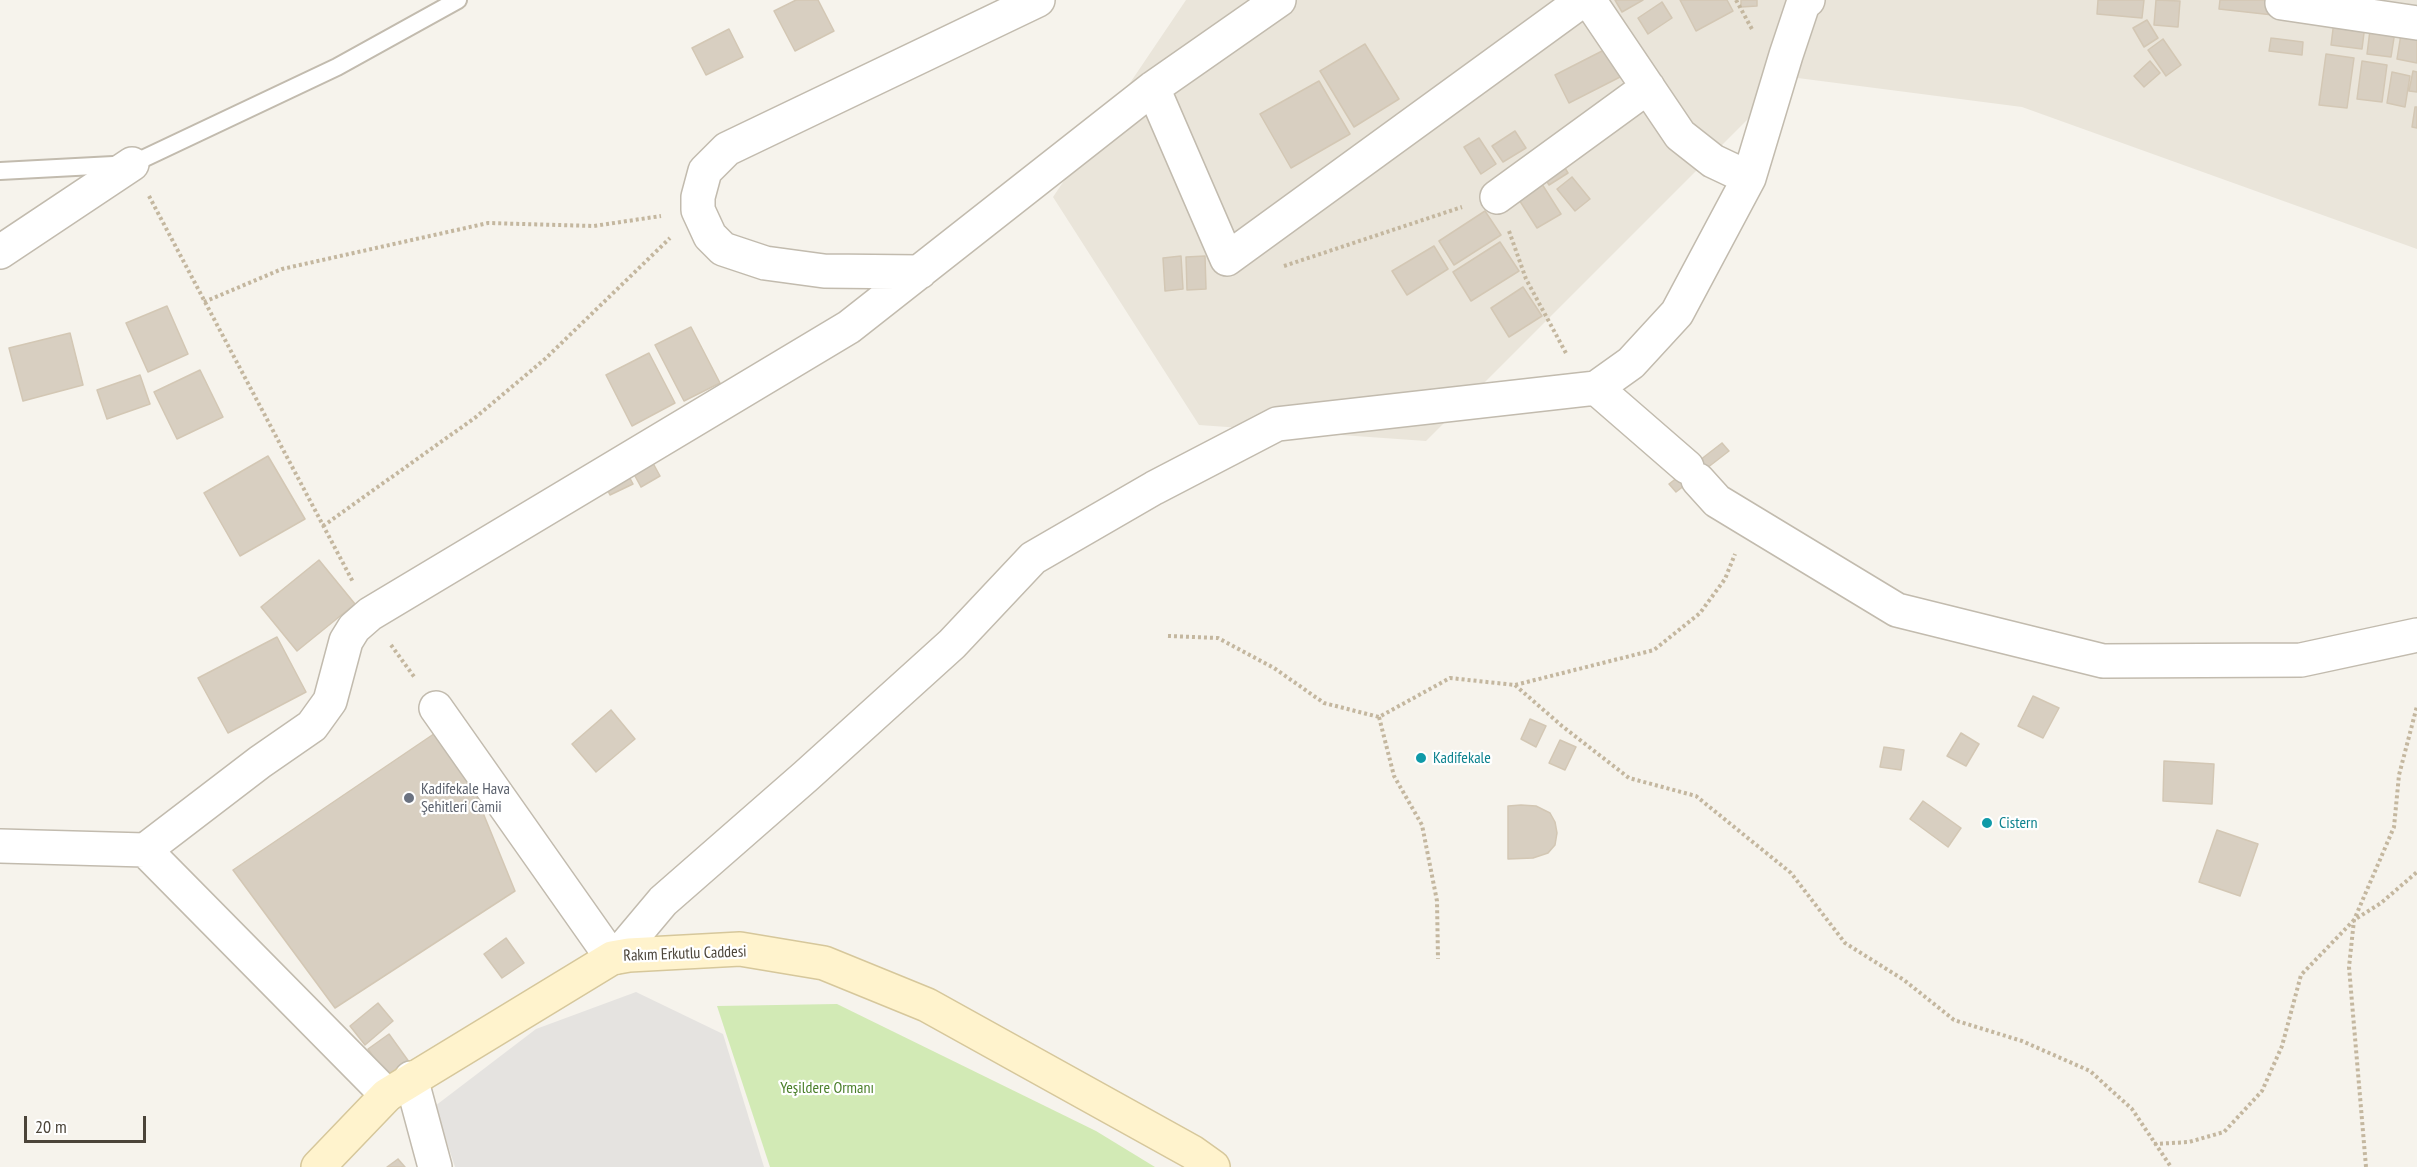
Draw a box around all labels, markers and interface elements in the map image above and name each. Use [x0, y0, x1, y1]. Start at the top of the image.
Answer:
place label: Kadifekale [1433, 748, 1491, 768]
marker: Kadifekale [1414, 751, 1428, 765]
place label: Kadifekale Hava Şehitleri Camii [421, 779, 510, 817]
marker: Kadifekale Hava Şehitleri Camii [402, 791, 416, 805]
place label: Cistern [1999, 813, 2037, 833]
marker: Cistern [1980, 816, 1994, 830]
street label: Rakım Erkutlu Caddesi [623, 942, 747, 966]
park label: Yeşildere Ormanı [780, 1078, 874, 1098]
scale bar [27, 1104, 148, 1142]
text: 20 m [35, 1115, 67, 1138]

